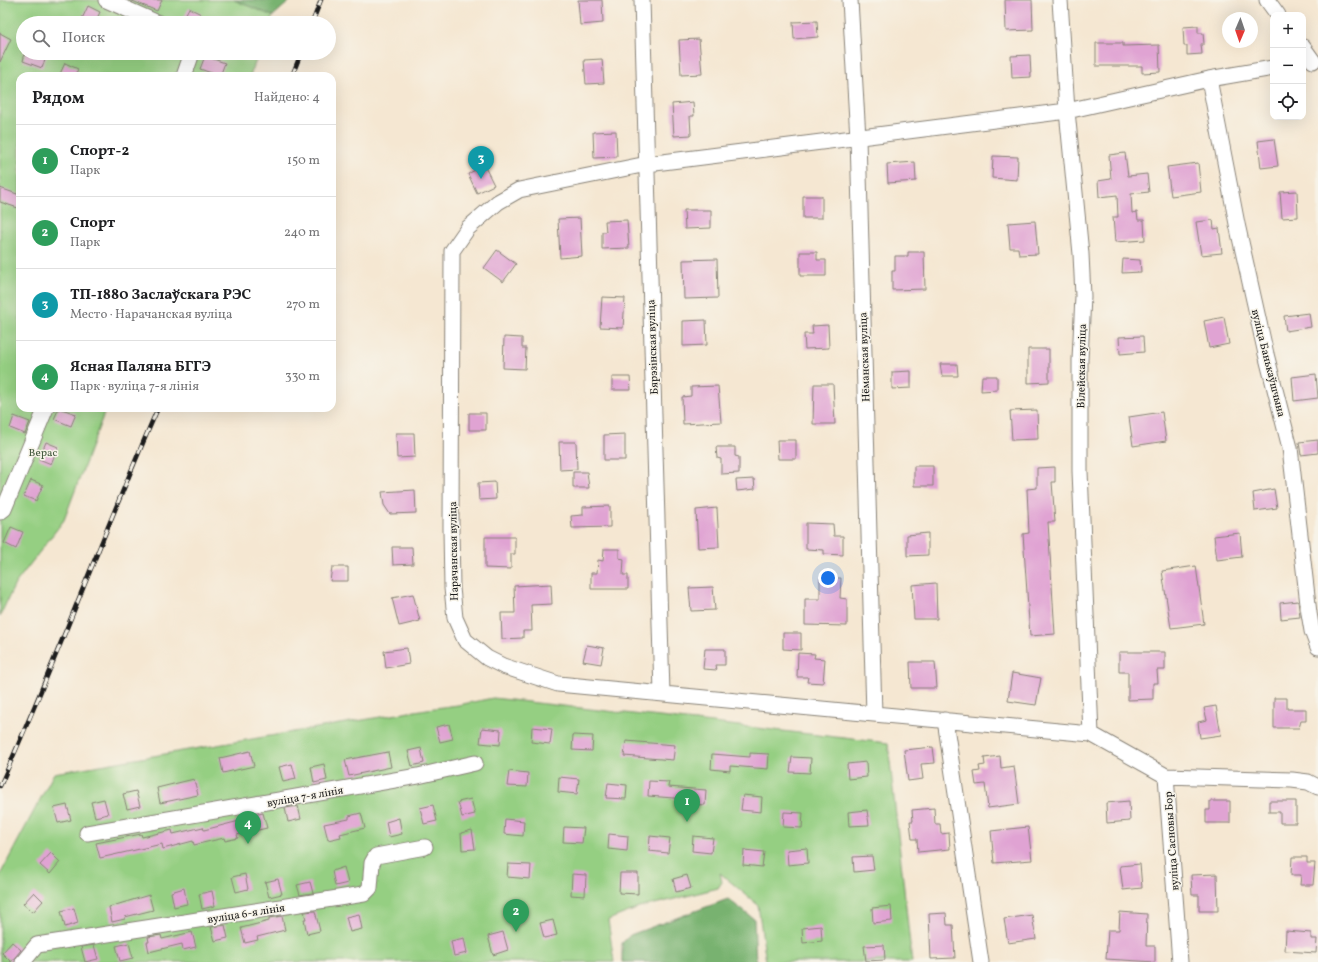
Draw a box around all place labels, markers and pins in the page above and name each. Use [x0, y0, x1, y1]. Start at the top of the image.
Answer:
pin: 3 [468, 146, 494, 179]
pin: 1 [674, 789, 700, 822]
pin: 4 [235, 811, 261, 844]
pin: 2 [503, 899, 529, 932]

